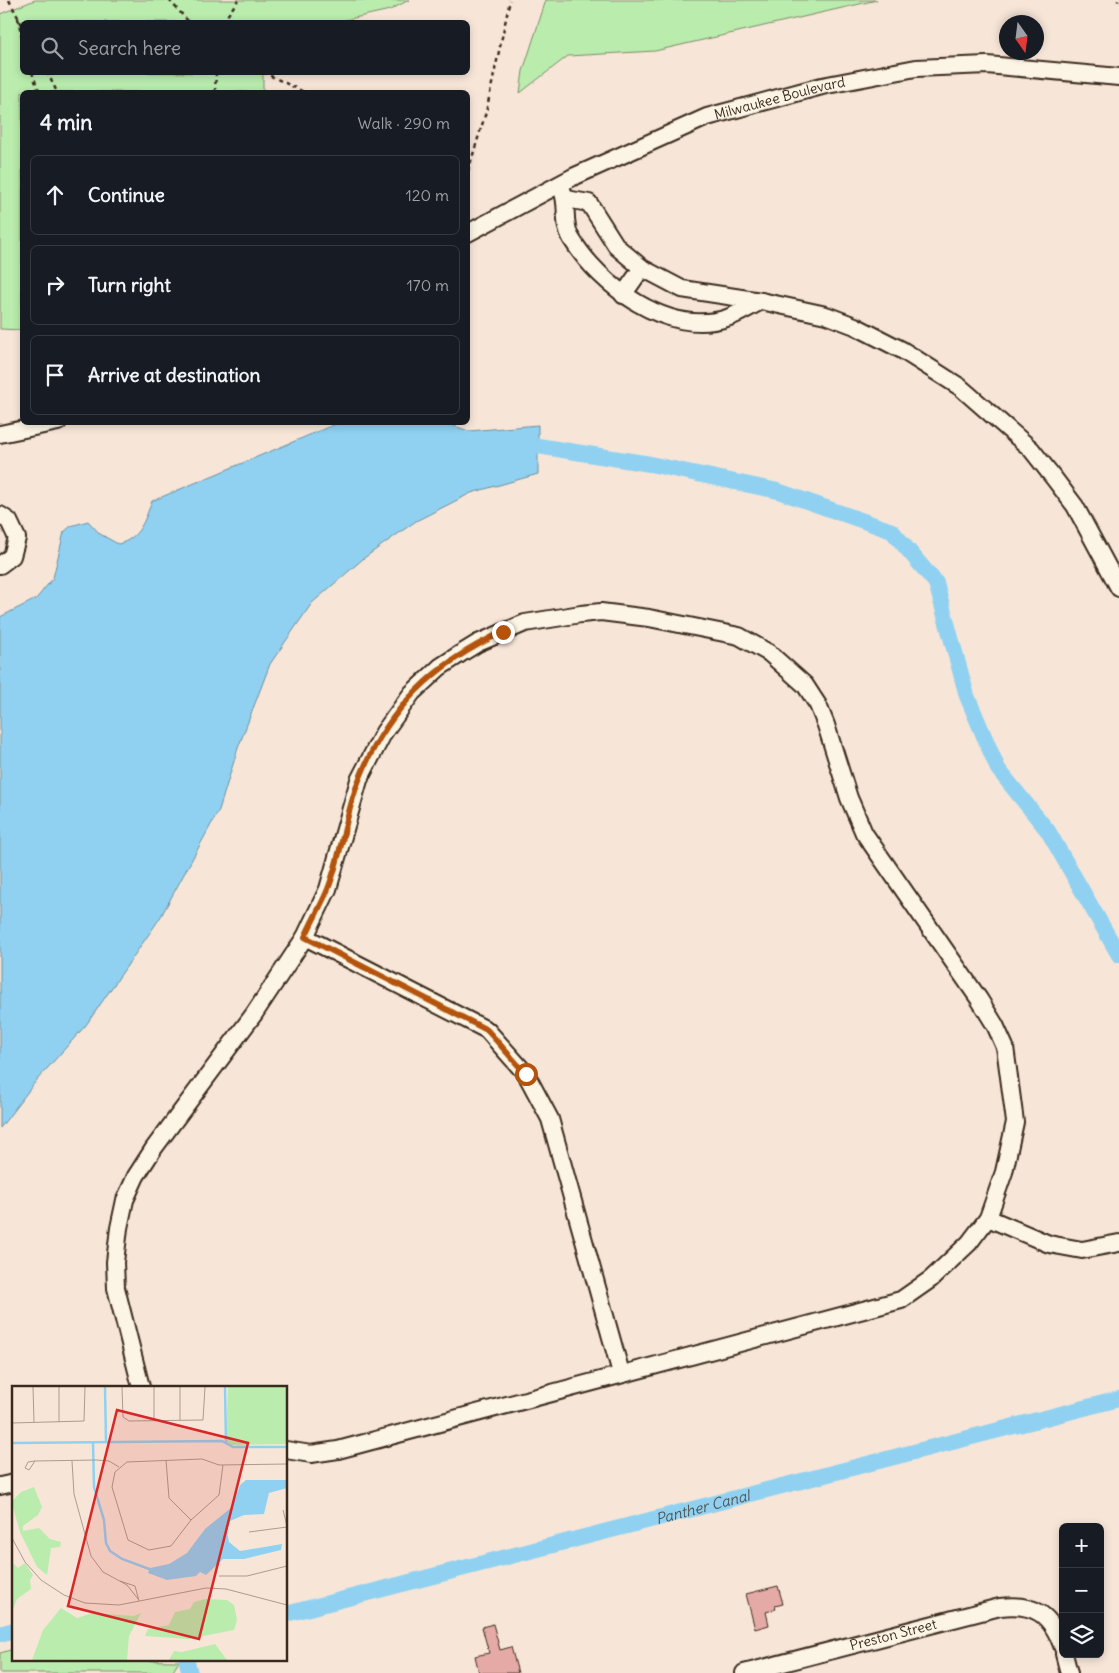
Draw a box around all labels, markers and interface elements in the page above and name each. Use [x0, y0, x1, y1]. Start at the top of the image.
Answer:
north arrow [999, 15, 1044, 60]
search box [20, 20, 470, 75]
icon: search [38, 34, 66, 62]
text: Search here [78, 36, 181, 60]
street label: Milwaukee Boulevard [712, 73, 847, 124]
text: 4 min [40, 109, 92, 136]
text: Walk · 290 m [358, 113, 450, 133]
icon: ahead [41, 181, 69, 209]
text: Continue [88, 183, 165, 207]
text: 120 m [406, 185, 449, 205]
icon: right [41, 271, 69, 299]
text: Turn right [88, 273, 171, 297]
text: 170 m [406, 275, 449, 295]
icon: arrive [41, 361, 69, 389]
text: Arrive at destination [88, 363, 261, 387]
route end [492, 621, 515, 644]
route start [515, 1063, 538, 1086]
inset map [12, 1386, 288, 1660]
water label: Panther Canal [653, 1485, 754, 1528]
map controls [1059, 1523, 1104, 1658]
button: + [1059, 1523, 1104, 1568]
button: − [1059, 1568, 1104, 1613]
button: layers [1059, 1613, 1104, 1658]
street label: Preston Street [848, 1615, 939, 1654]

